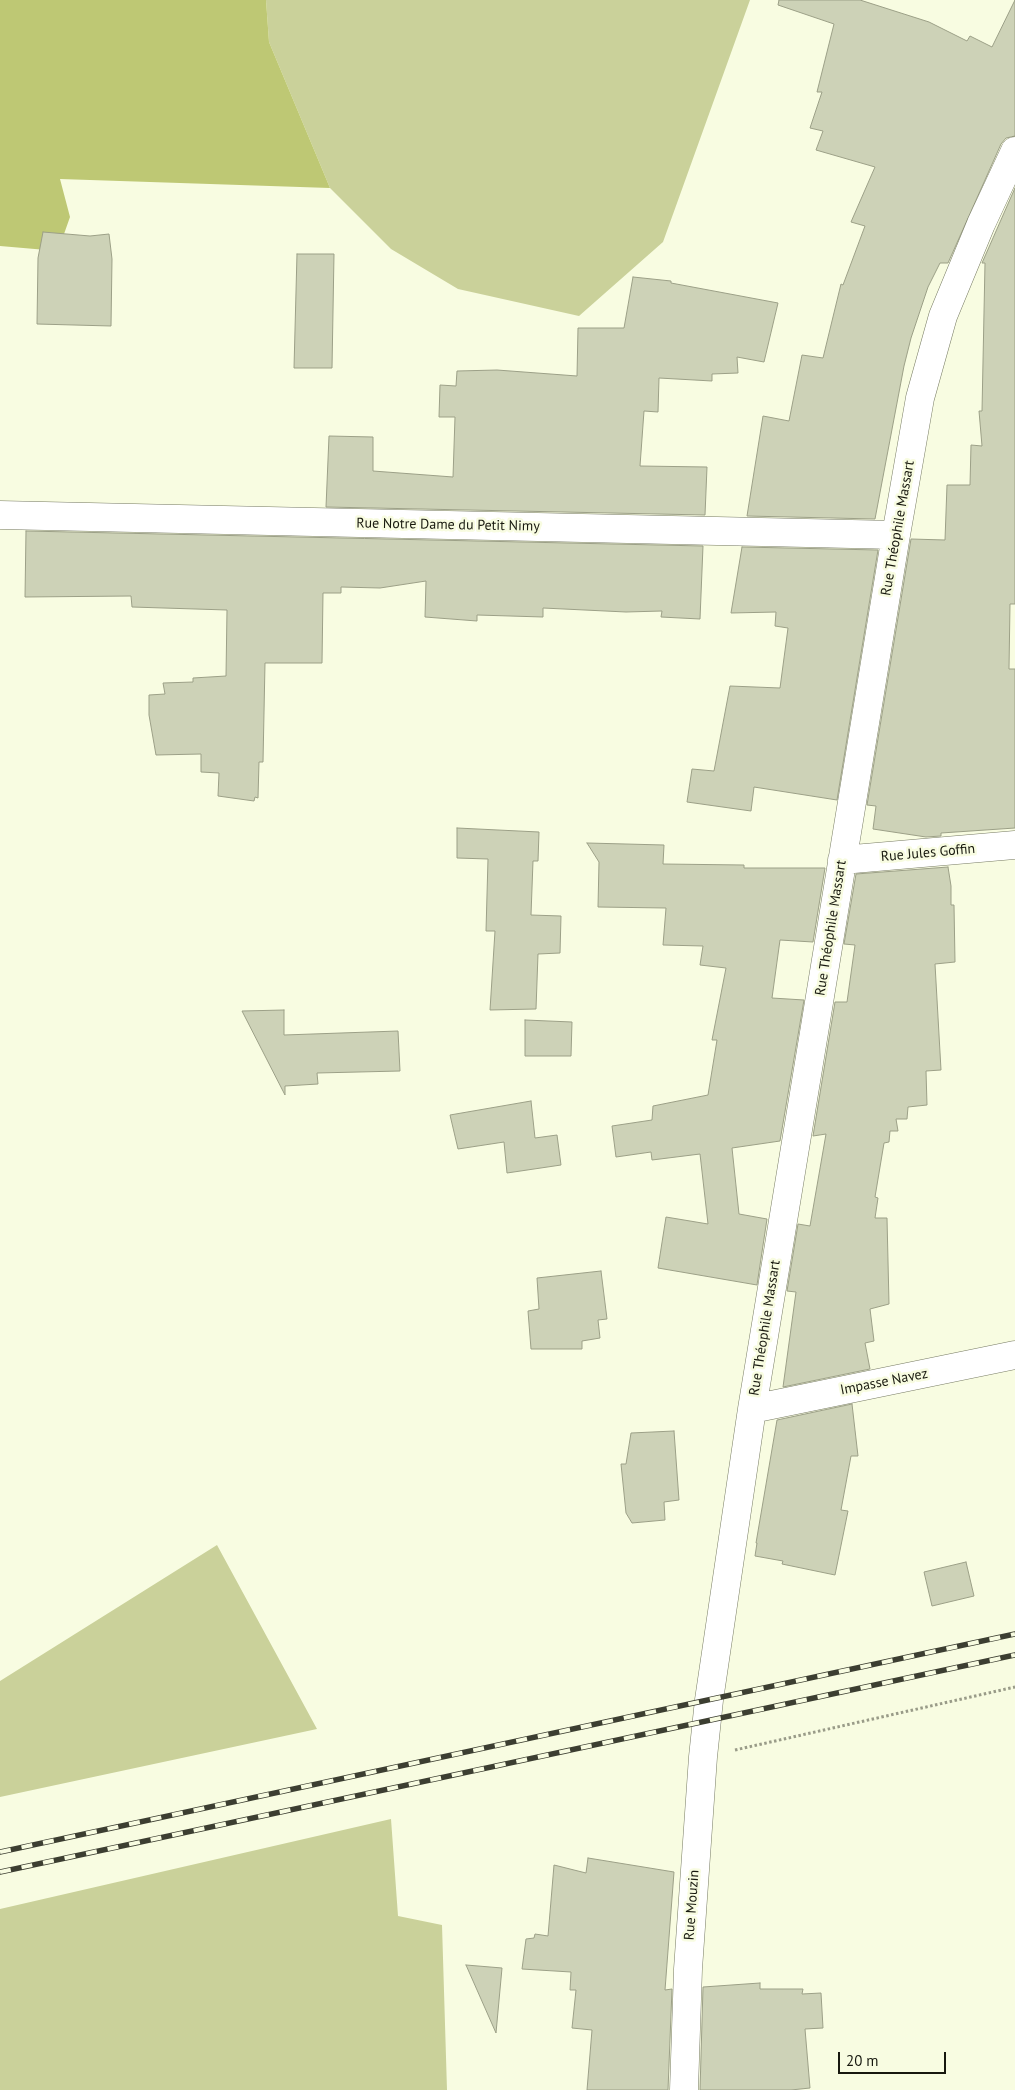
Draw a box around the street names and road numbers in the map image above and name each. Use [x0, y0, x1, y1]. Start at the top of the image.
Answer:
street label: Rue Théophile Massart [878, 459, 918, 597]
street label: Rue Notre Dame du Petit Nimy [356, 515, 540, 535]
street label: Rue Jules Goffin [880, 841, 976, 865]
street label: Rue Théophile Massart [812, 859, 850, 997]
street label: Rue Théophile Massart [746, 1259, 784, 1397]
street label: Impasse Navez [839, 1365, 929, 1399]
street label: Rue Mouzin [681, 1869, 703, 1941]

